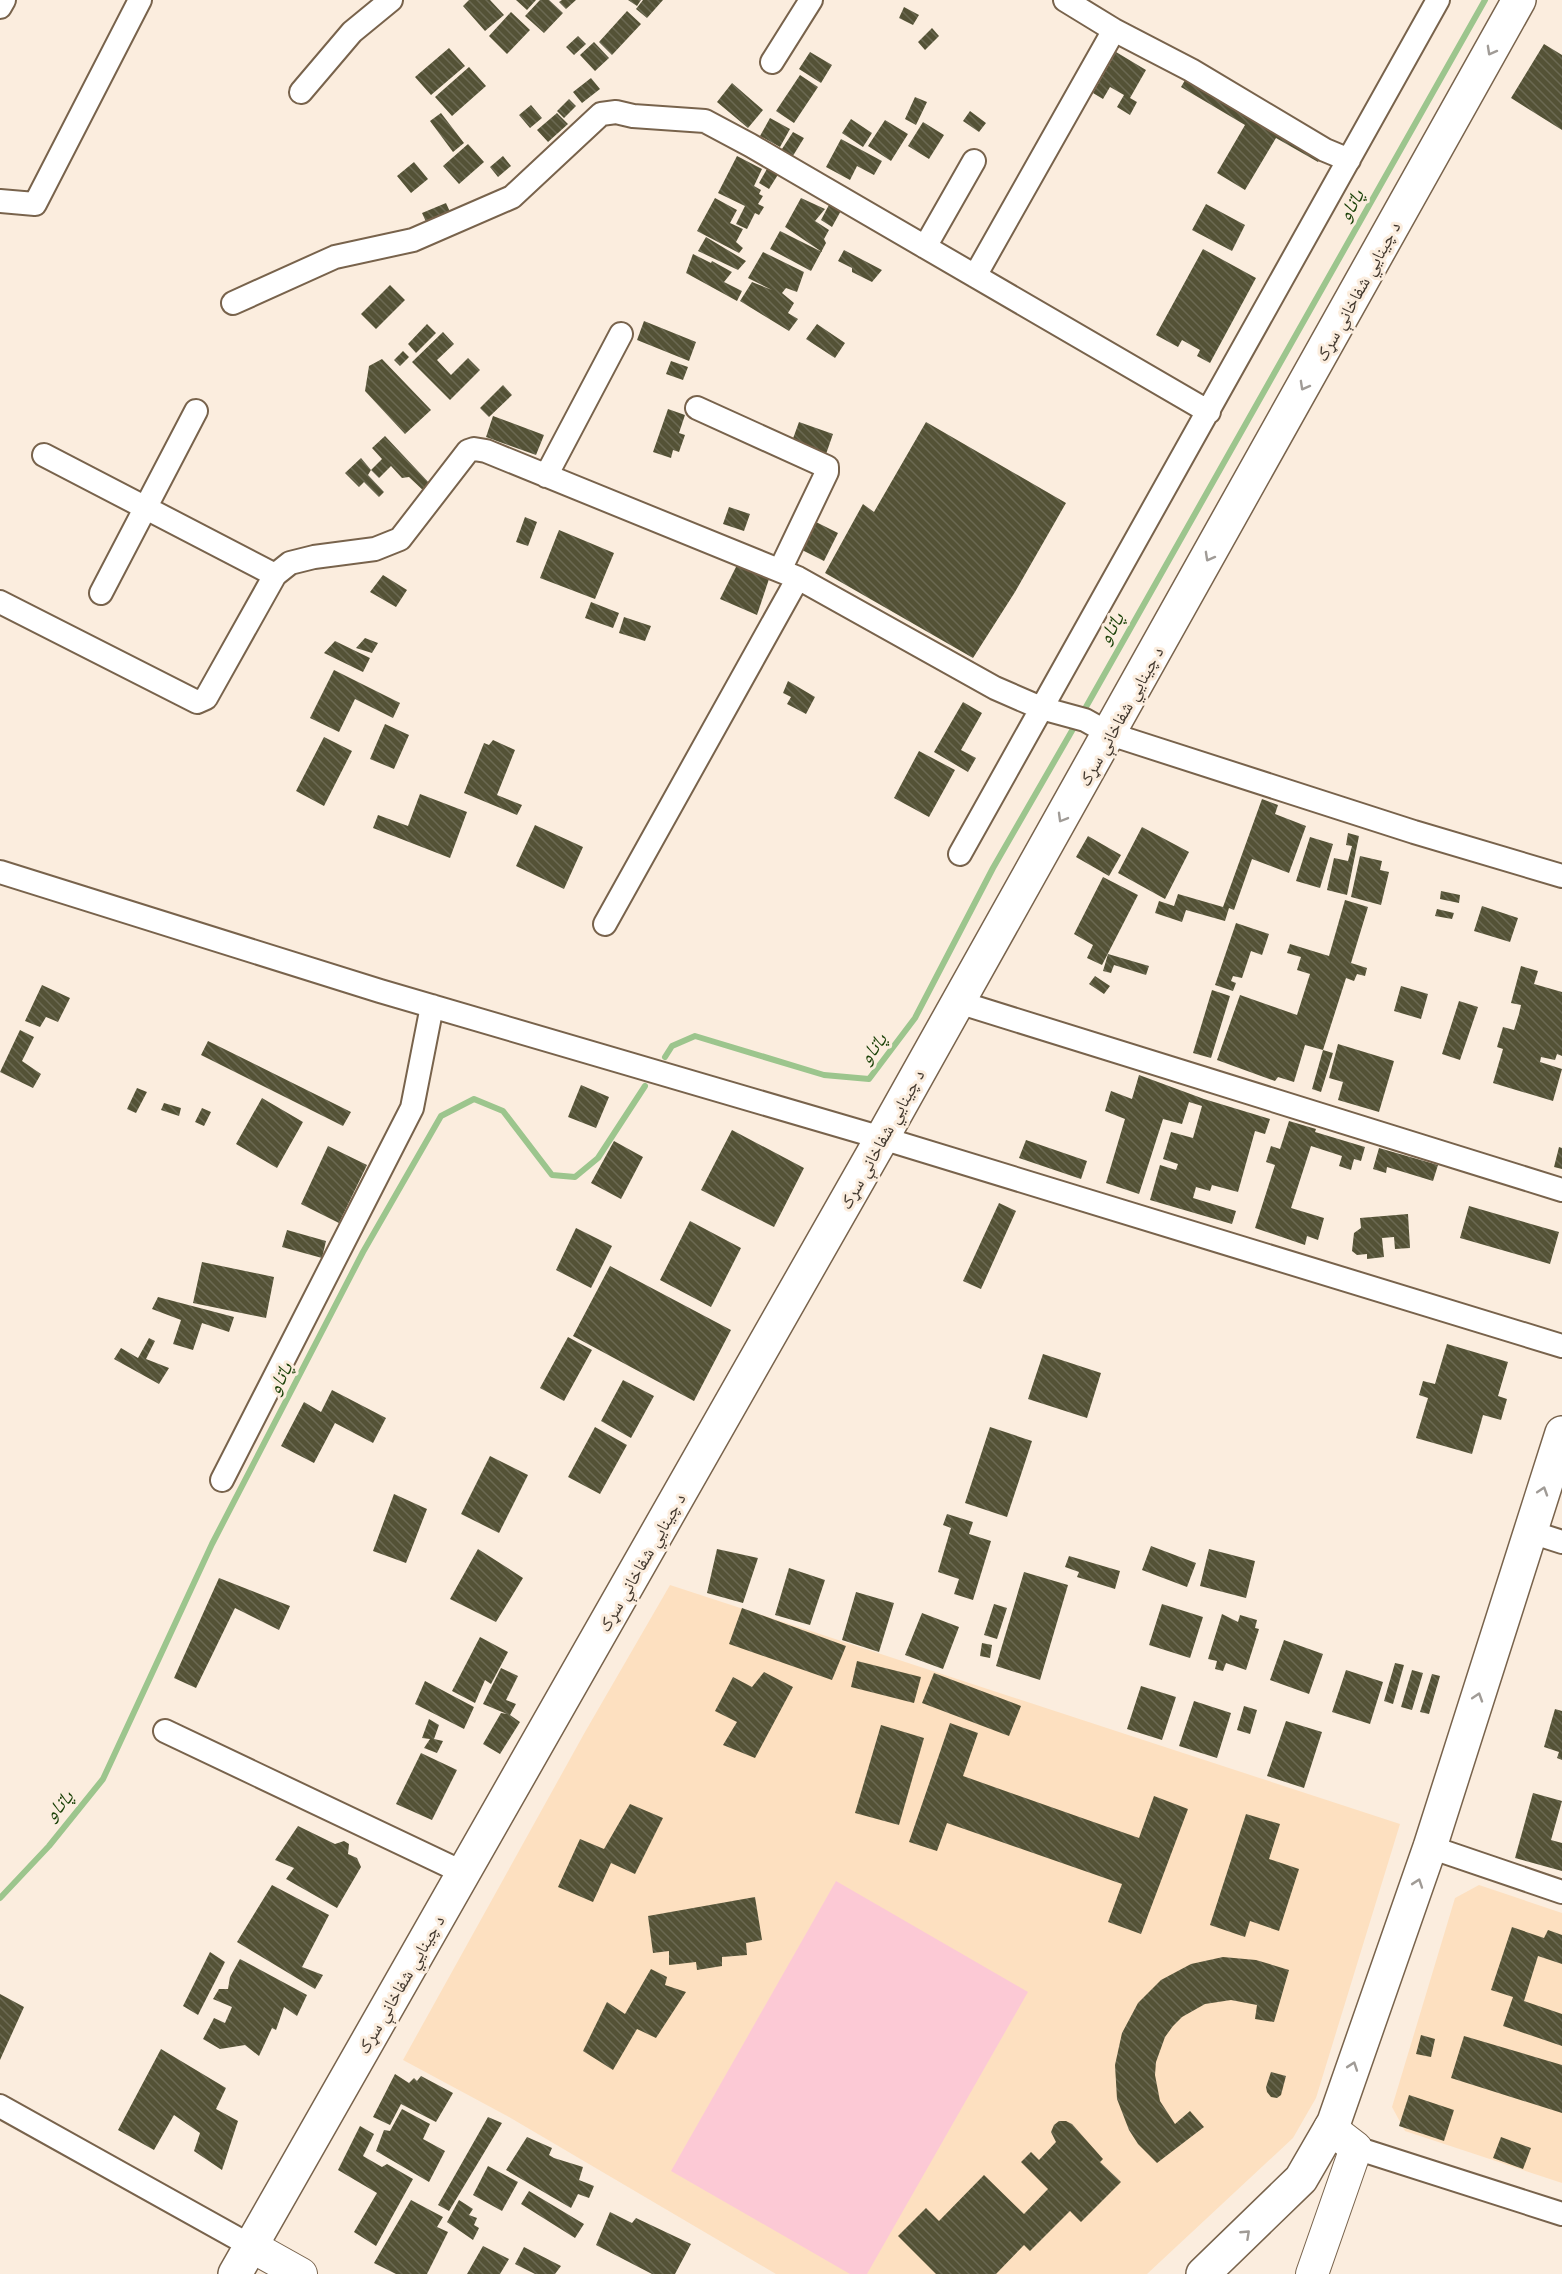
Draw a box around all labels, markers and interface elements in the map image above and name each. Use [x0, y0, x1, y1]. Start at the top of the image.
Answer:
one-way arrow [1487, 45, 1498, 55]
water label: پاتاو [1330, 184, 1370, 227]
street label: د چينايي شفاخانې سړک [1309, 217, 1409, 367]
one-way arrow [1300, 380, 1311, 391]
one-way arrow [1205, 551, 1216, 561]
water label: پاتاو [1090, 607, 1130, 650]
street label: د چينايي شفاخانې سړک [1072, 642, 1172, 792]
one-way arrow [1058, 812, 1069, 823]
water label: پاتاو [851, 1027, 893, 1070]
street label: د چينايي شفاخانې سړک [833, 1065, 933, 1215]
water label: پاتاو [259, 1357, 299, 1400]
one-way arrow [1536, 1486, 1549, 1497]
street label: د چينايي شفاخانې سړک [591, 1488, 694, 1638]
one-way arrow [1471, 1692, 1483, 1703]
water label: پاتاو [36, 1784, 79, 1827]
one-way arrow [1410, 1878, 1423, 1888]
street label: د چينايي شفاخانې سړک [350, 1910, 453, 2060]
one-way arrow [1346, 2062, 1359, 2072]
one-way arrow [1239, 2230, 1250, 2241]

